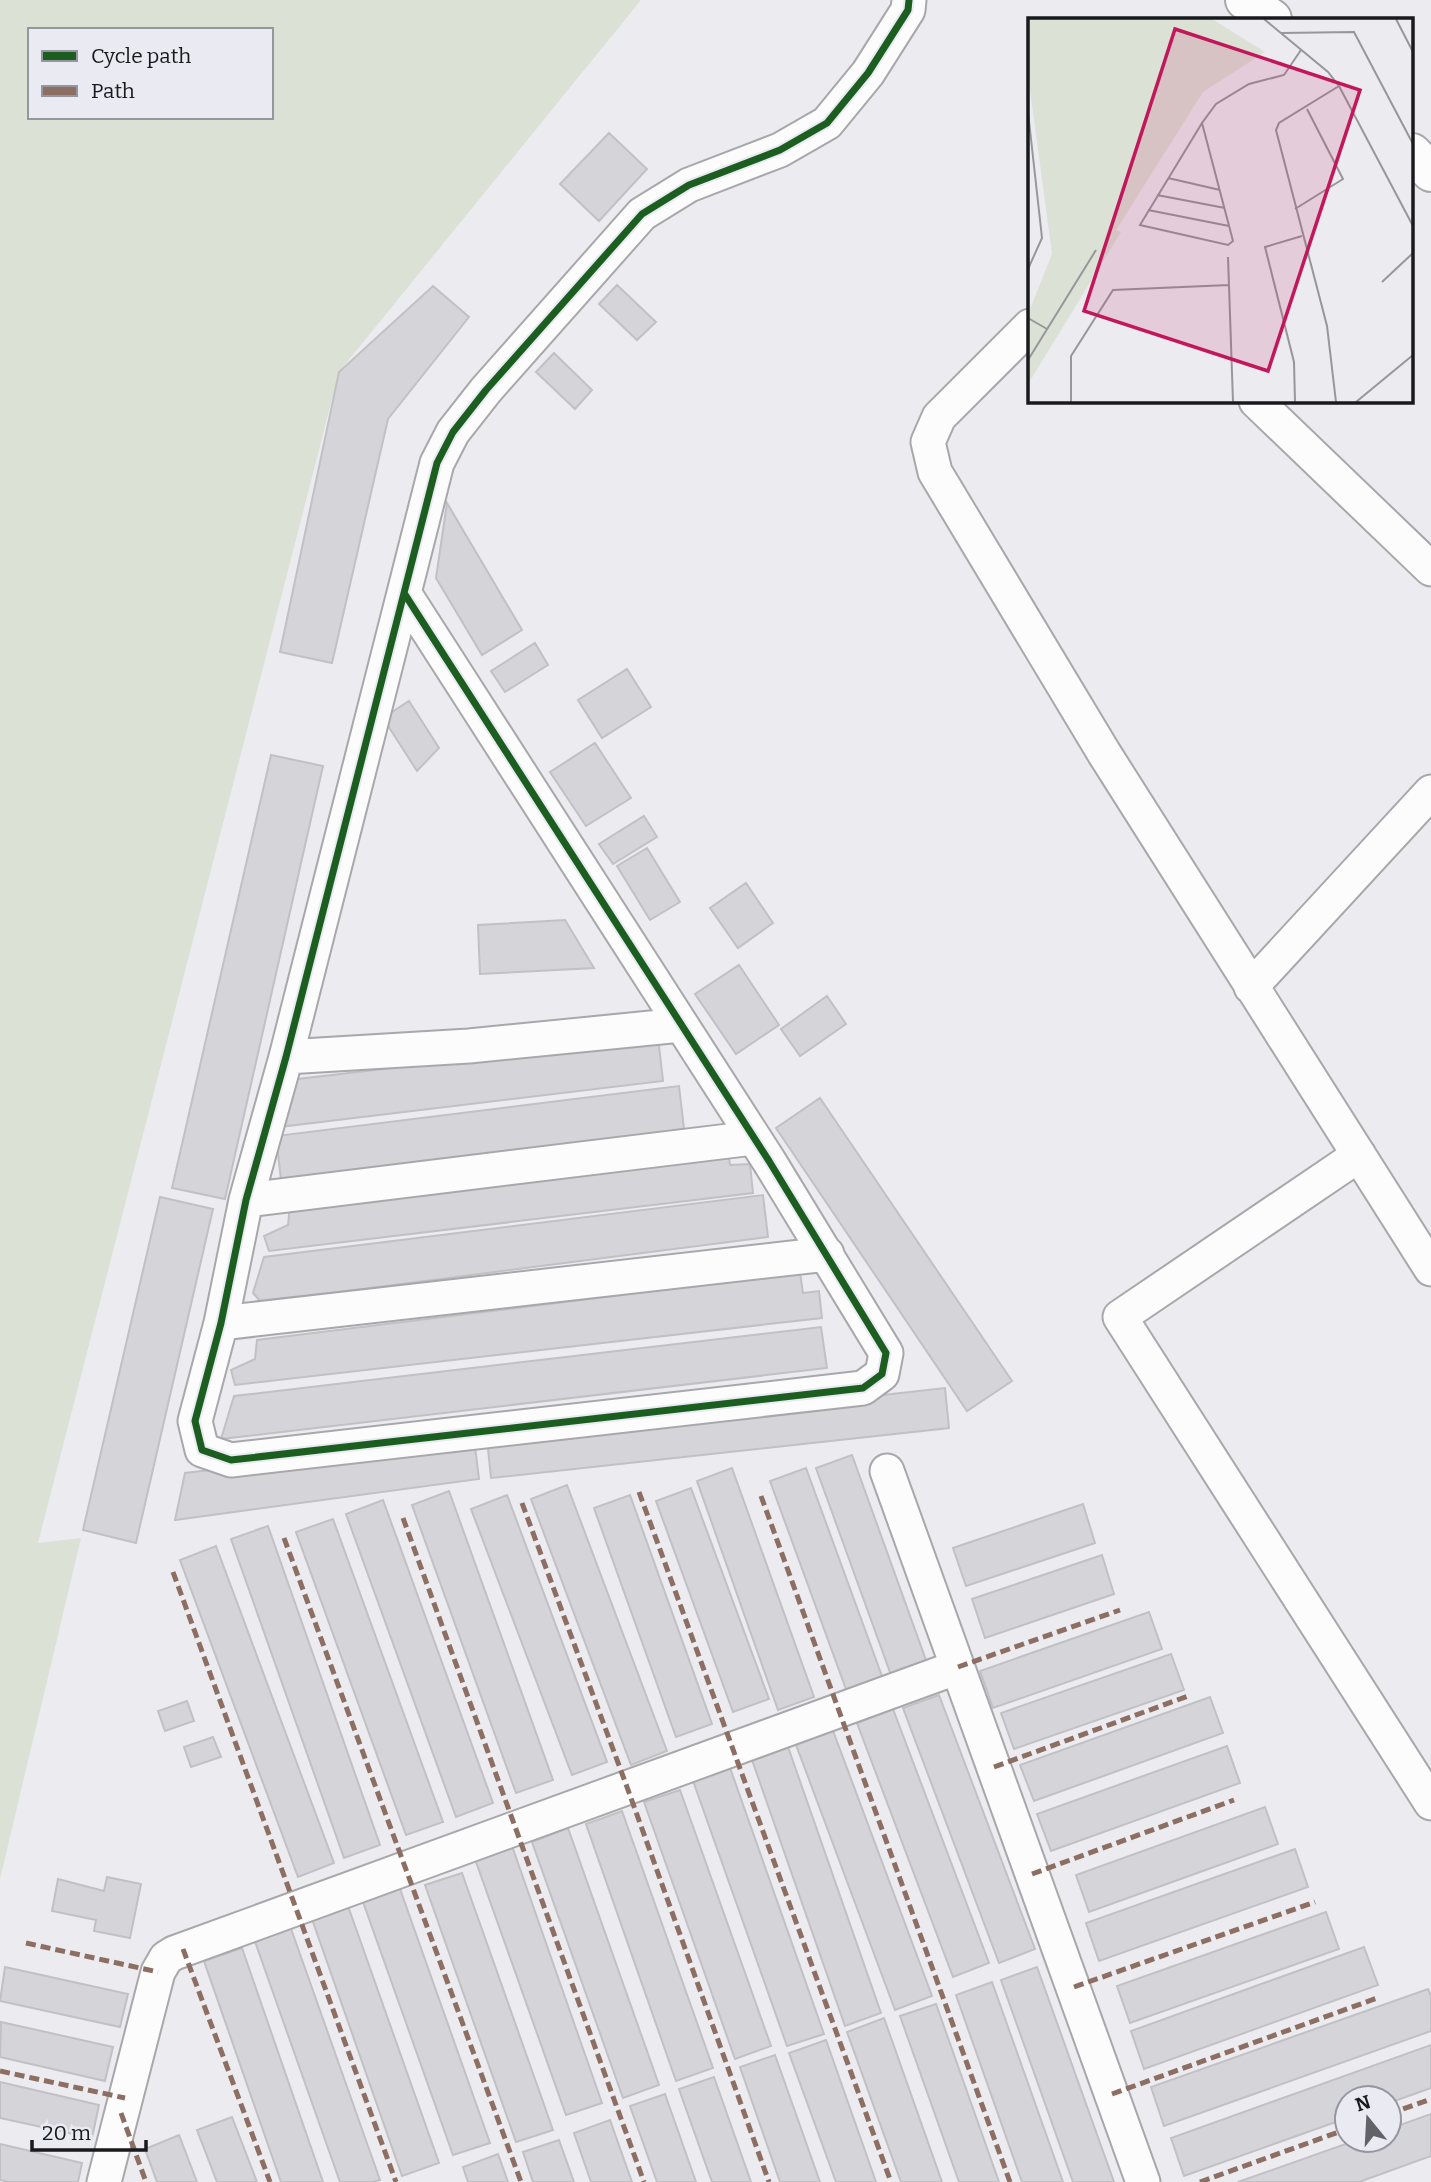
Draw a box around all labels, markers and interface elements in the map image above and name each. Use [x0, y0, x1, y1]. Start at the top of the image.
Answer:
inset map [1028, 18, 1414, 402]
legend [28, 28, 273, 119]
text: Cycle path [91, 43, 191, 69]
text: Path [91, 78, 135, 104]
north arrow [1333, 2084, 1403, 2154]
text: N [1352, 2090, 1374, 2117]
scale bar [32, 2108, 145, 2152]
text: 20 m [42, 2120, 91, 2146]

